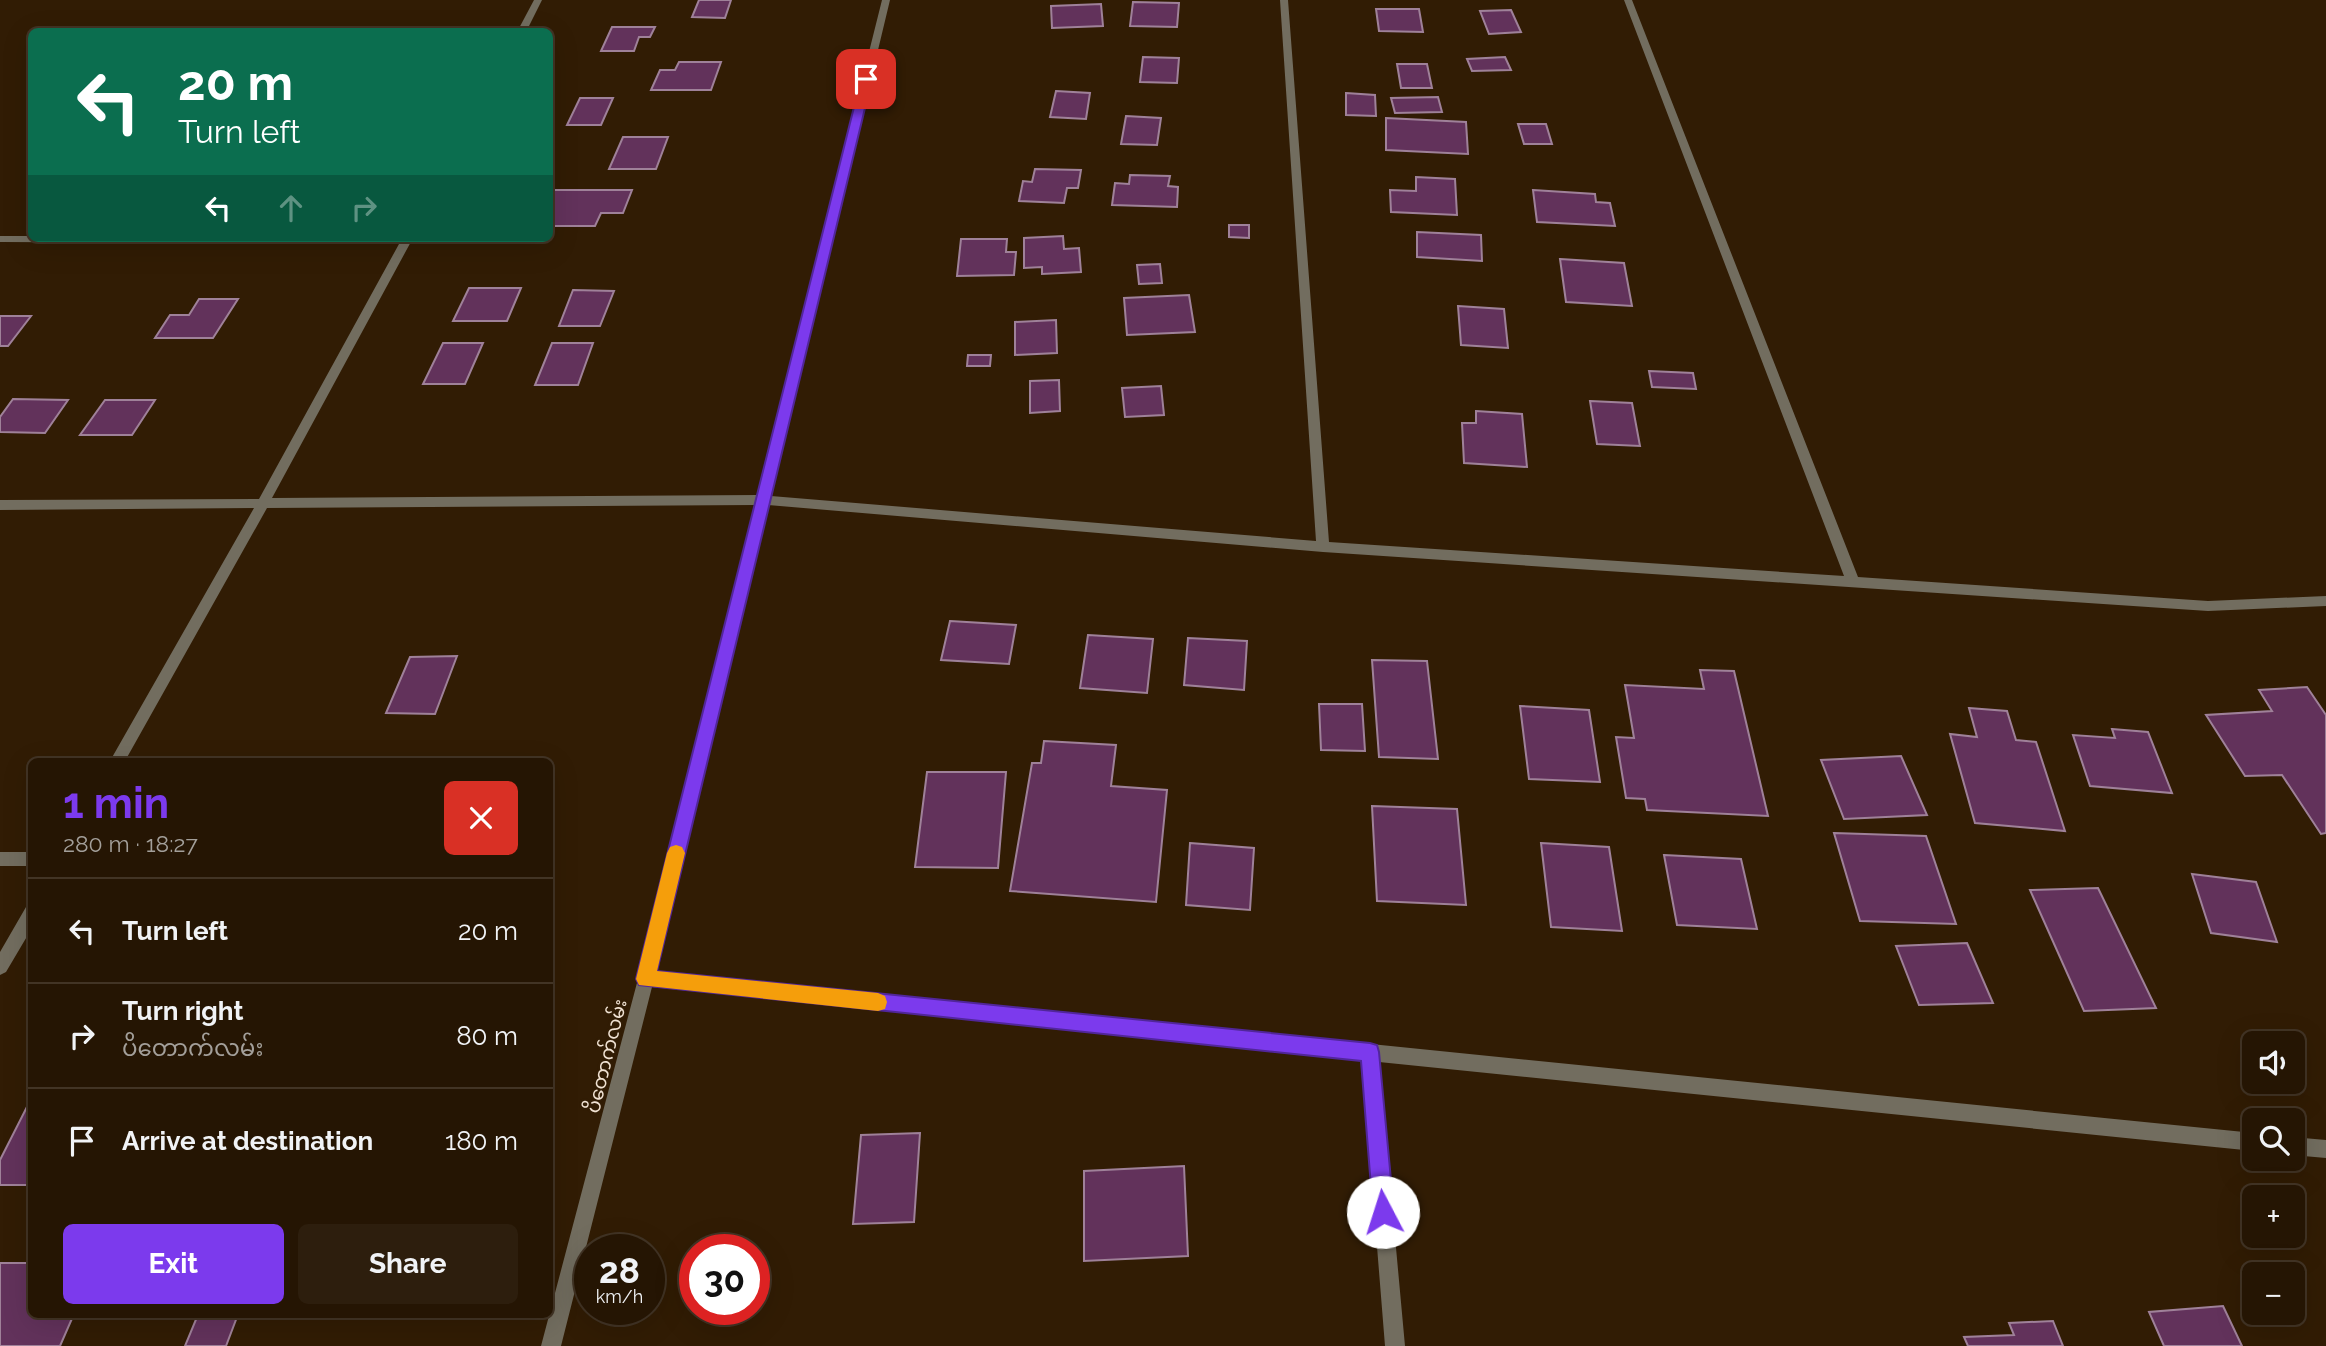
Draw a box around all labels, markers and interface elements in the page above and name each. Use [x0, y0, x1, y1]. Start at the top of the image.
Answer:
pin [836, 49, 896, 109]
text: 20 m [178, 54, 293, 111]
icon: left [63, 56, 154, 147]
icon: arrive [847, 60, 885, 98]
text: Turn left [178, 113, 300, 150]
icon: left [199, 189, 237, 227]
icon: ahead [272, 189, 310, 227]
icon: right [345, 189, 383, 227]
text: 1 min [63, 779, 169, 828]
button: close [444, 781, 518, 855]
text: 280 m · 18:27 [63, 830, 198, 857]
icon: left [63, 912, 101, 950]
text: Turn left [122, 916, 228, 946]
text: 20 m [458, 916, 518, 946]
text: Turn right [122, 996, 243, 1026]
street label: ပိတောက်လမ်း [578, 996, 631, 1115]
icon: right [63, 1017, 101, 1055]
text: 80 m [456, 1021, 518, 1051]
map controls [2242, 1031, 2305, 1325]
button: sound [2242, 1031, 2305, 1094]
text: ပိတောက်လမ်း [122, 1034, 263, 1061]
button: search [2242, 1108, 2305, 1171]
icon: arrive [63, 1122, 101, 1160]
text: Arrive at destination [122, 1126, 373, 1156]
text: 180 m [445, 1126, 518, 1156]
position arrow [1346, 1175, 1420, 1249]
button: + [2242, 1185, 2305, 1248]
button: Exit [63, 1224, 284, 1304]
button: Share [298, 1224, 518, 1304]
speed limit sign: 30 [679, 1234, 770, 1325]
text: 28 [599, 1250, 640, 1291]
button: − [2242, 1262, 2305, 1325]
text: km/h [596, 1286, 643, 1307]

